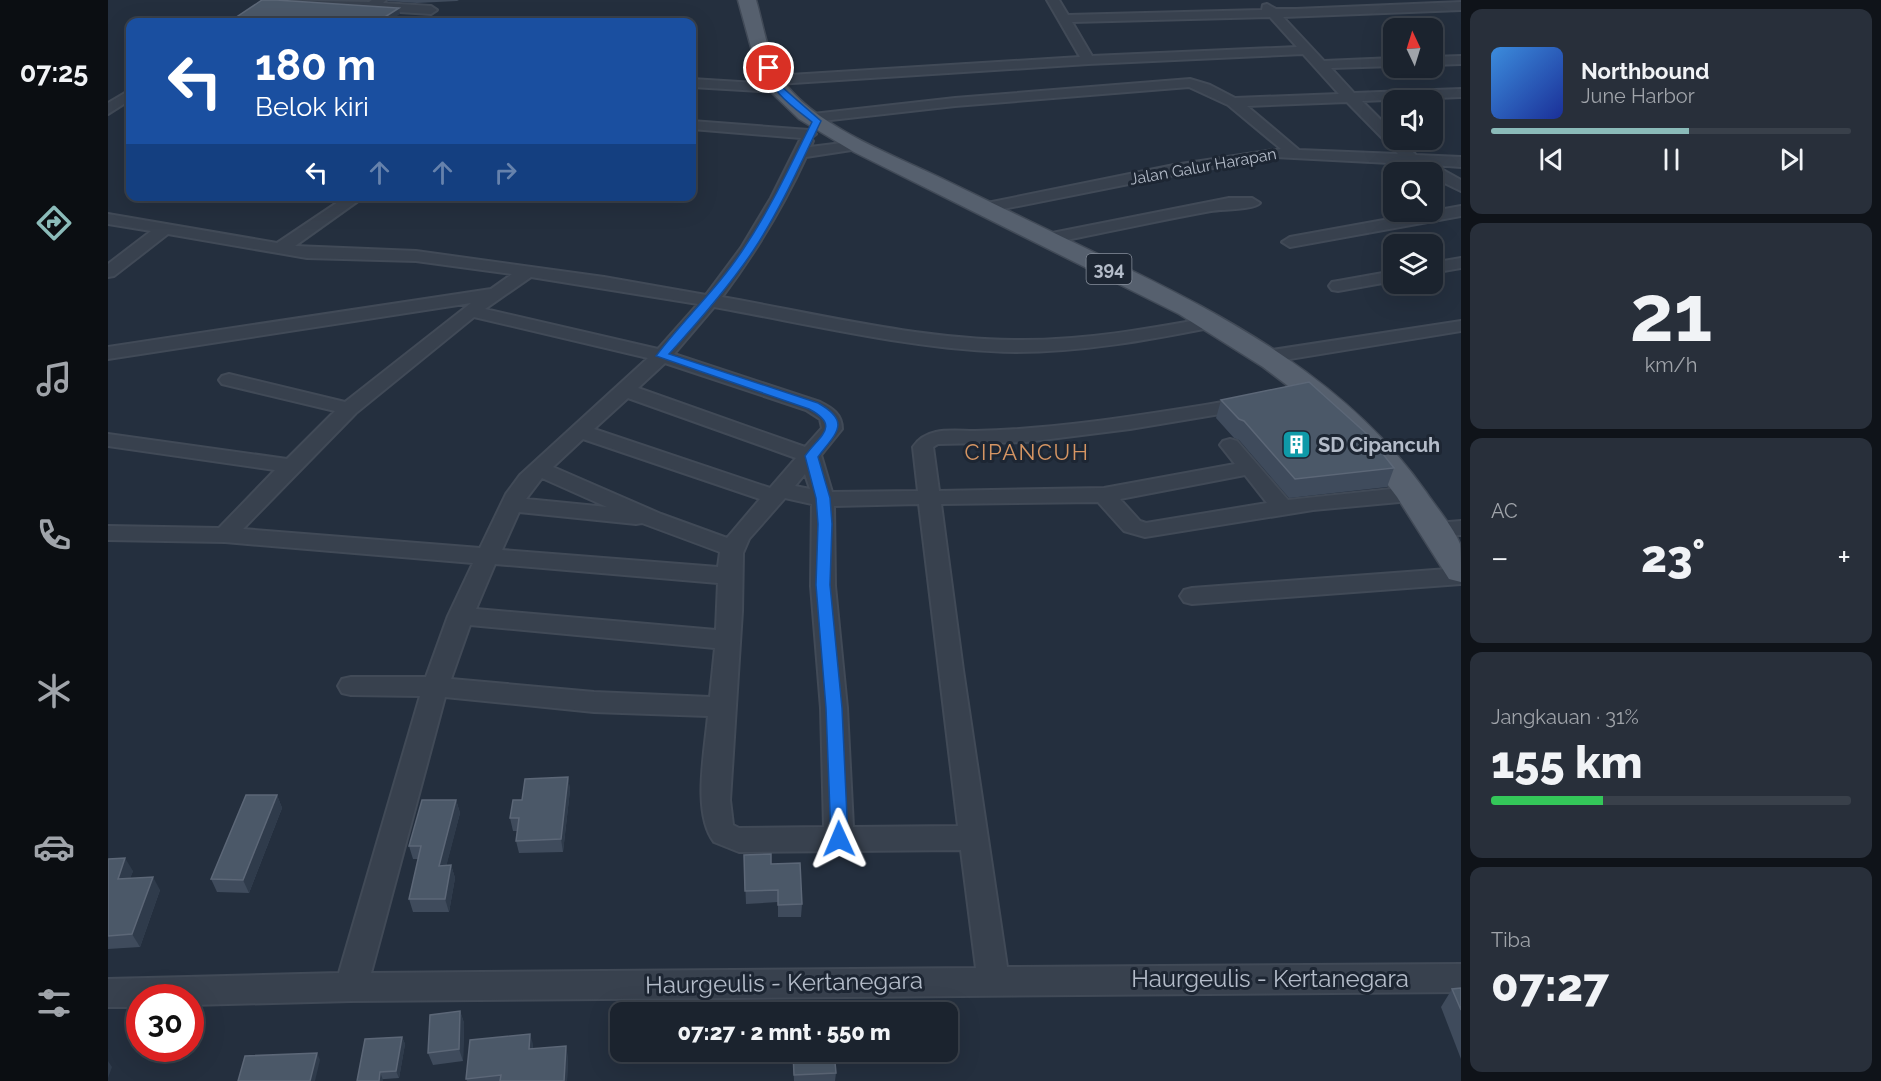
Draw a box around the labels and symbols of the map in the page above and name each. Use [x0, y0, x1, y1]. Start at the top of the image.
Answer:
north arrow [1383, 18, 1443, 78]
pin [743, 42, 794, 93]
street label: Jalan Galur Harapan [1128, 144, 1278, 189]
road number: 394 [1086, 254, 1132, 284]
building icon: SD Cipancuh [1281, 429, 1313, 461]
place label: SD Cipancuh [1318, 433, 1440, 457]
district label: CIPANCUH [965, 439, 1089, 465]
position arrow [807, 807, 871, 871]
street label: Haurgeulis - Kertanegara [1131, 964, 1409, 993]
street label: Haurgeulis - Kertanegara [645, 966, 923, 999]
speed limit sign: 30 [126, 984, 204, 1062]

